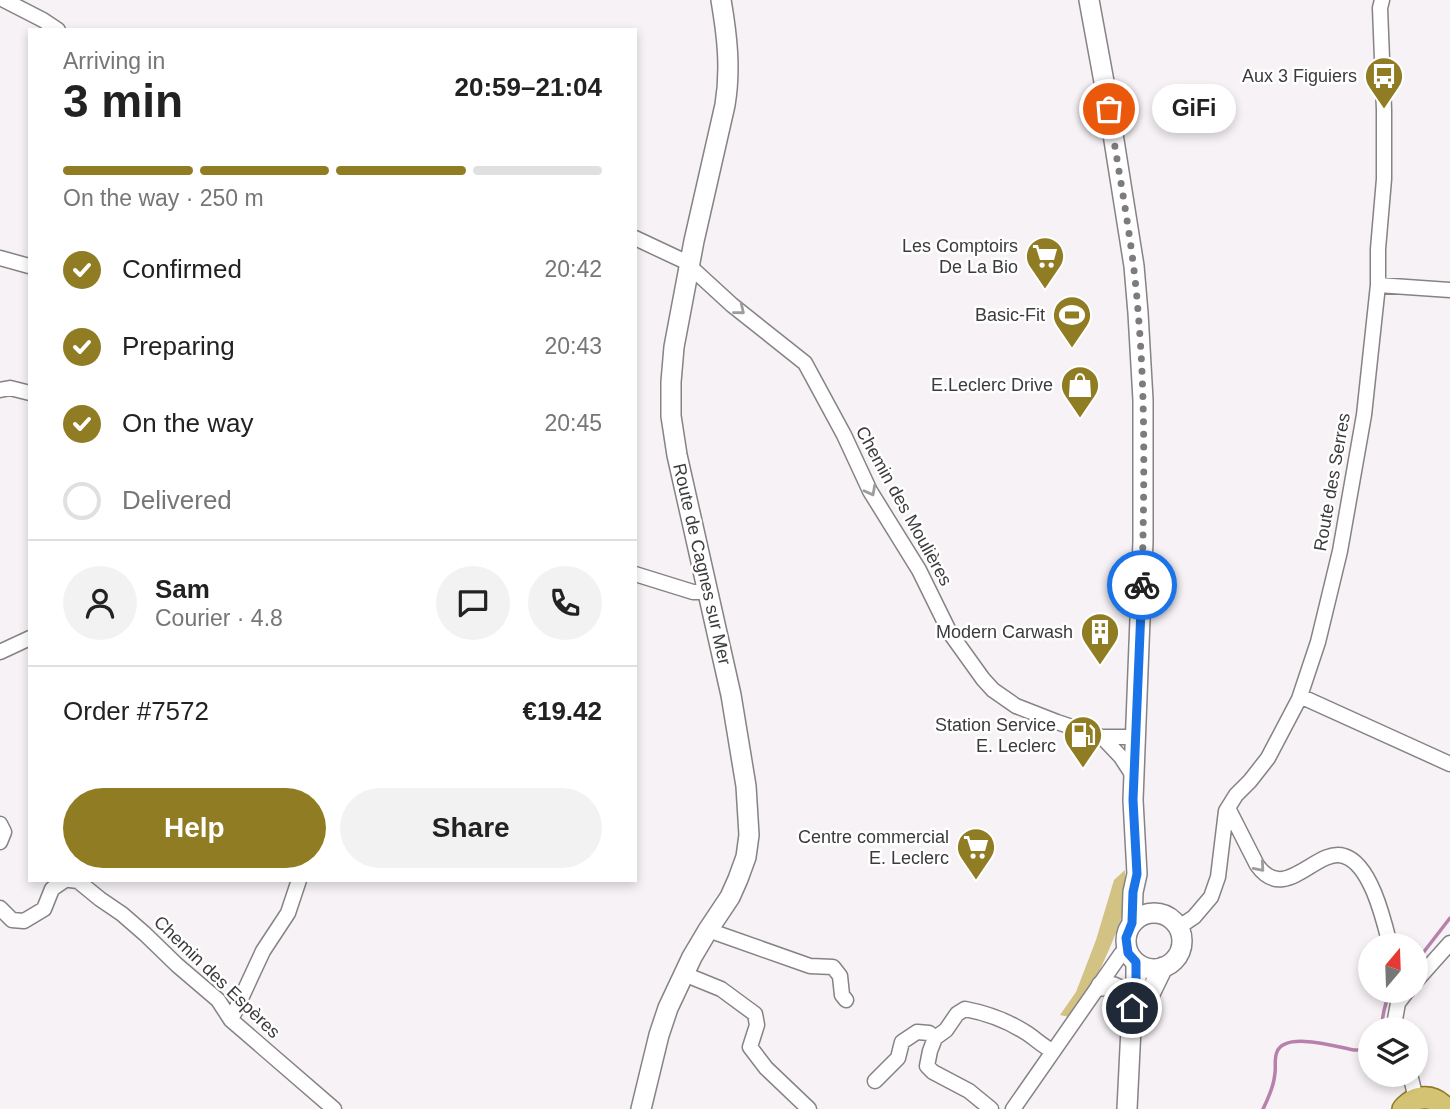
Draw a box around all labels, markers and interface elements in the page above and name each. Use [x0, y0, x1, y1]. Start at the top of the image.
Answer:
text: Arriving in [63, 48, 165, 74]
bus stop icon: Aux 3 Figuiers [1363, 55, 1405, 110]
place label: Aux 3 Figuiers [1242, 66, 1357, 86]
text: 20:59–21:04 [455, 72, 602, 102]
text: 3 min [63, 75, 183, 127]
pin [1079, 79, 1139, 139]
callout: GiFi [1151, 84, 1235, 134]
icon: bag [1090, 90, 1128, 128]
text: GiFi [1172, 95, 1216, 121]
text: On the way · 250 m [63, 185, 264, 211]
supermarket icon: Les Comptoirs De La Bio [1024, 235, 1066, 290]
place label: Les Comptoirs De La Bio [902, 236, 1018, 277]
icon: check [63, 251, 101, 289]
text: Confirmed [122, 254, 242, 284]
text: 20:42 [544, 256, 602, 282]
sports icon: Basic-Fit [1051, 294, 1093, 349]
one-way arrow [732, 302, 744, 315]
place label: Basic-Fit [975, 305, 1045, 325]
icon: check [63, 328, 101, 366]
text: Preparing [122, 331, 235, 361]
text: 20:43 [544, 333, 602, 359]
shop icon: E.Leclerc Drive [1059, 364, 1101, 419]
place label: E.Leclerc Drive [931, 375, 1053, 395]
icon: check [63, 405, 101, 443]
text: On the way [122, 408, 254, 438]
text: 20:45 [544, 410, 602, 436]
street label: Route des Serres [1310, 411, 1354, 553]
street label: Chemin des Moulières [852, 423, 956, 589]
street label: Route de Cagnes sur Mer [669, 461, 735, 667]
one-way arrow [863, 483, 876, 496]
text: Delivered [122, 485, 232, 515]
courier [1107, 550, 1177, 620]
button: person [63, 566, 137, 640]
button: chat [436, 566, 510, 640]
button: phone [528, 566, 602, 640]
icon: bike [1123, 566, 1161, 604]
text: Sam [155, 574, 210, 604]
text: Courier · 4.8 [155, 605, 283, 631]
building icon: Modern Carwash [1079, 611, 1121, 666]
place label: Modern Carwash [936, 622, 1073, 642]
text: Order #7572 [63, 696, 209, 726]
text: €19.42 [522, 696, 602, 726]
fuel station icon: Station Service E. Leclerc [1062, 714, 1104, 769]
place label: Station Service E. Leclerc [935, 715, 1056, 756]
button: Help [63, 788, 326, 868]
button: Share [340, 788, 602, 868]
supermarket icon: Centre commercial E. Leclerc [955, 826, 997, 881]
place label: Centre commercial E. Leclerc [798, 827, 949, 868]
one-way arrow [1252, 859, 1265, 872]
street label: Chemin des Espères [150, 912, 284, 1042]
north arrow [1358, 933, 1428, 1003]
map controls [1358, 933, 1428, 1087]
pin [1102, 978, 1162, 1038]
icon: home [1113, 989, 1151, 1027]
button: layers [1358, 1017, 1428, 1087]

